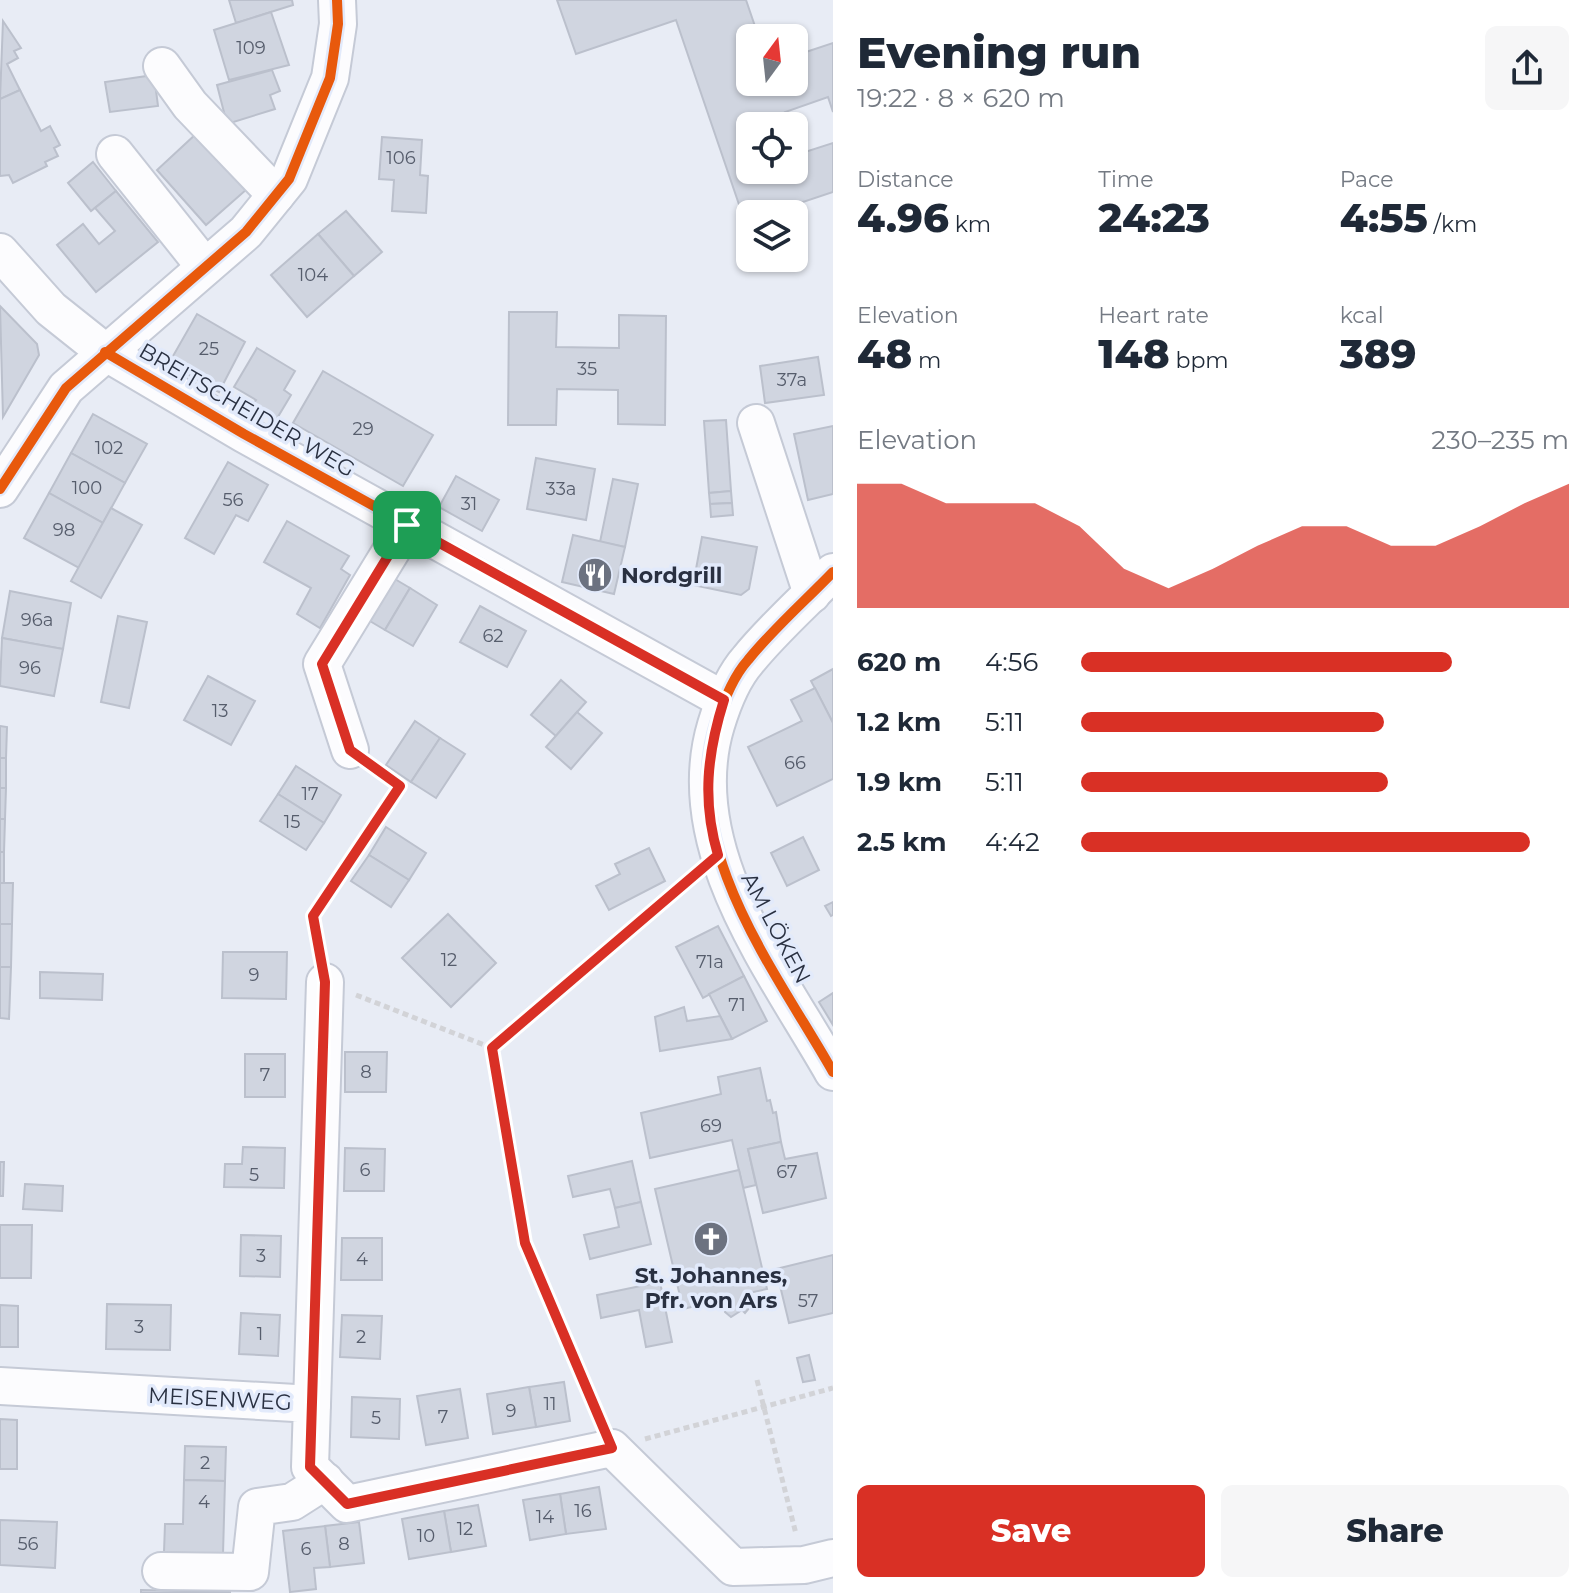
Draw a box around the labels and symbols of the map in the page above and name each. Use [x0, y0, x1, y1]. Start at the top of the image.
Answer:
north arrow [736, 24, 808, 96]
house number: 109 [236, 37, 266, 59]
house number: 106 [386, 147, 416, 169]
house number: 104 [298, 264, 328, 286]
street label: BREITSCHEIDER WEG [134, 337, 360, 483]
house number: 25 [199, 338, 219, 360]
house number: 35 [577, 358, 597, 380]
house number: 37a [777, 369, 807, 391]
house number: 29 [352, 418, 374, 440]
house number: 102 [95, 437, 123, 459]
house number: 100 [72, 477, 102, 499]
house number: 33a [546, 478, 576, 500]
house number: 56 [222, 489, 244, 511]
pin [373, 491, 441, 559]
house number: 31 [461, 493, 477, 515]
house number: 98 [53, 519, 75, 541]
restaurant icon: Nordgrill [576, 556, 614, 594]
place label: Nordgrill [621, 562, 722, 589]
house number: 96a [21, 609, 53, 631]
house number: 62 [482, 625, 504, 647]
house number: 96 [19, 657, 41, 679]
house number: 13 [212, 700, 228, 722]
house number: 66 [784, 752, 806, 774]
house number: 17 [301, 783, 319, 805]
house number: 15 [284, 811, 300, 833]
street label: AM LÖKEN [735, 868, 817, 988]
house number: 12 [441, 949, 457, 971]
house number: 71a [696, 951, 724, 973]
house number: 9 [249, 964, 260, 986]
house number: 71 [728, 994, 746, 1016]
house number: 8 [360, 1061, 372, 1083]
house number: 7 [260, 1064, 270, 1086]
house number: 69 [700, 1115, 722, 1137]
house number: 6 [360, 1159, 371, 1181]
house number: 67 [776, 1161, 798, 1183]
house number: 5 [249, 1164, 259, 1186]
church icon: St. Johannes, Pfr. von Ars [692, 1220, 730, 1258]
house number: 3 [256, 1245, 266, 1267]
house number: 4 [356, 1248, 368, 1270]
place label: St. Johannes, Pfr. von Ars [635, 1262, 788, 1314]
house number: 57 [798, 1290, 818, 1312]
house number: 3 [134, 1316, 144, 1338]
house number: 1 [257, 1323, 263, 1345]
house number: 2 [356, 1326, 366, 1348]
street label: MEISENWEG [147, 1382, 293, 1416]
house number: 11 [544, 1393, 557, 1415]
house number: 9 [506, 1400, 517, 1422]
house number: 7 [438, 1406, 448, 1428]
house number: 5 [371, 1407, 381, 1429]
house number: 2 [200, 1452, 210, 1474]
house number: 4 [198, 1491, 210, 1513]
house number: 16 [574, 1500, 592, 1522]
house number: 14 [536, 1506, 554, 1528]
house number: 12 [457, 1518, 473, 1540]
house number: 10 [417, 1525, 435, 1547]
house number: 56 [17, 1533, 39, 1555]
house number: 8 [338, 1533, 350, 1555]
house number: 6 [301, 1538, 312, 1560]

